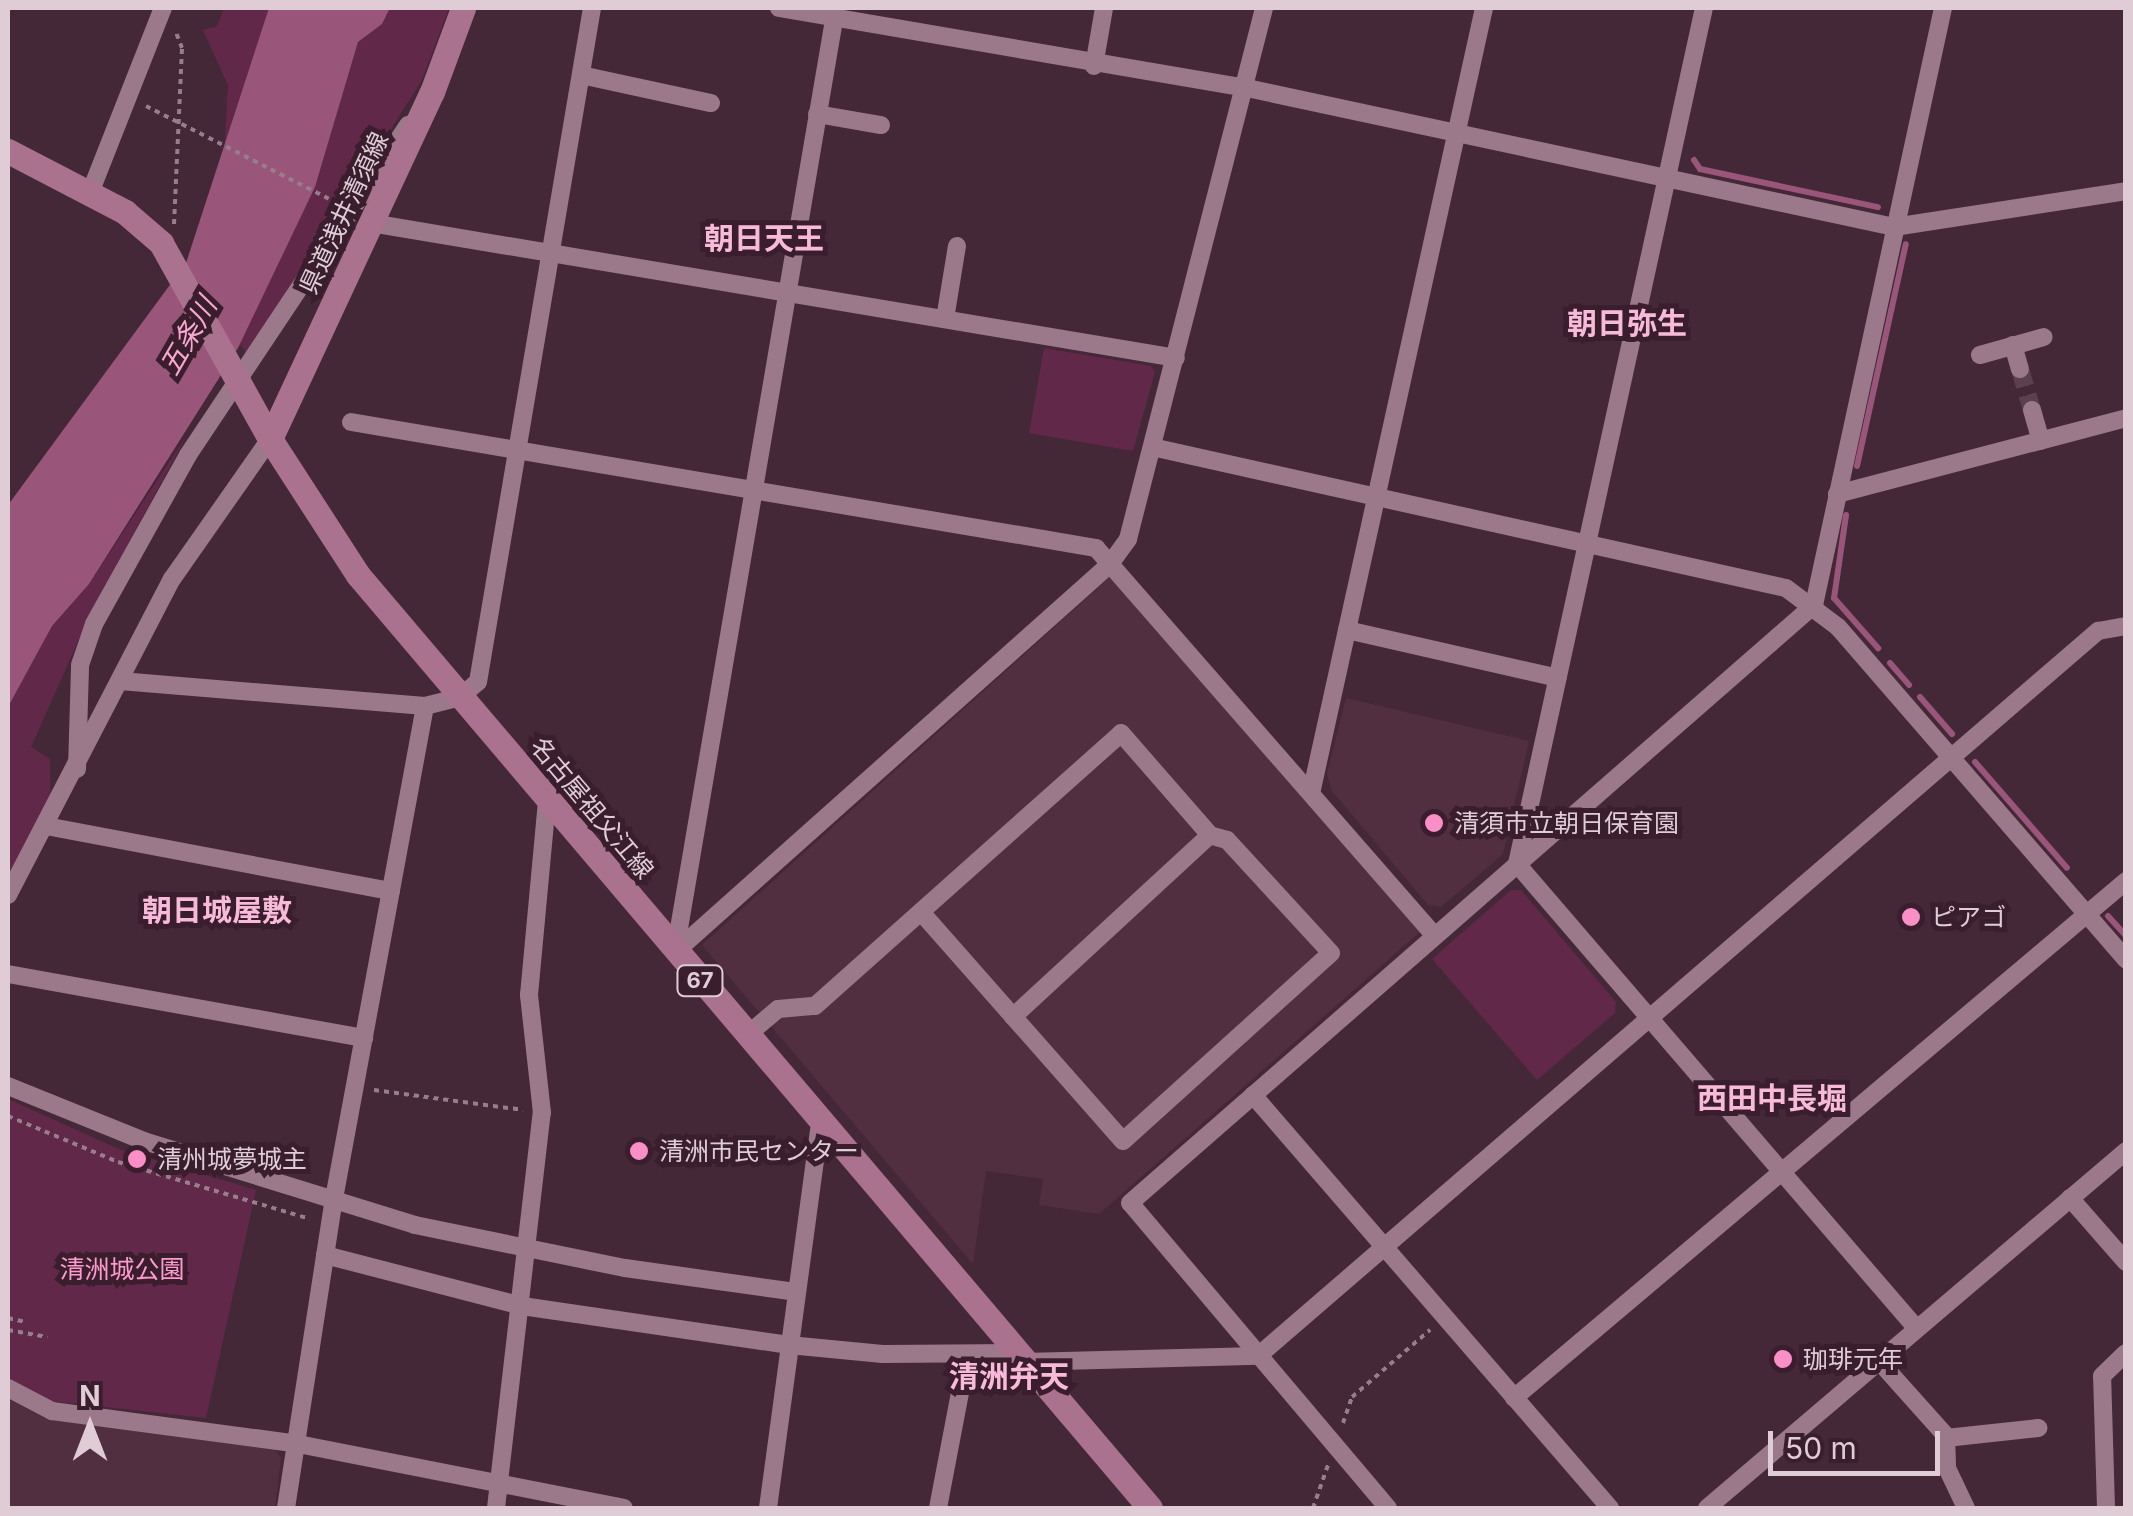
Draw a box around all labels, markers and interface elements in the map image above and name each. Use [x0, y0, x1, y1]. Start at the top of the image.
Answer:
street label: 県道浅井清須線 [293, 127, 395, 299]
district label: 朝日天王 [704, 220, 824, 256]
water label: 五条川 [152, 291, 224, 381]
district label: 朝日弥生 [1567, 305, 1687, 341]
street label: 名古屋祖父江線 [524, 731, 660, 885]
place label: 清須市立朝日保育園 [1454, 808, 1679, 838]
marker: 清須市立朝日保育園 [1423, 812, 1445, 834]
district label: 朝日城屋敷 [142, 892, 292, 928]
place label: ピアゴ [1931, 902, 2006, 932]
marker: ピアゴ [1900, 906, 1922, 928]
road number: 67 [675, 964, 725, 998]
district label: 西田中長堀 [1697, 1080, 1847, 1116]
place label: 清洲市民センター [659, 1136, 859, 1166]
marker: 清洲市民センター [628, 1140, 650, 1162]
place label: 清州城夢城主 [157, 1144, 307, 1174]
marker: 清州城夢城主 [126, 1148, 148, 1170]
park label: 清洲城公園 [60, 1254, 184, 1284]
place label: 珈琲元年 [1803, 1344, 1903, 1374]
marker: 珈琲元年 [1772, 1348, 1794, 1370]
district label: 清洲弁天 [949, 1358, 1069, 1394]
north arrow [40, 1376, 140, 1476]
text: N [79, 1379, 101, 1413]
scale bar [1773, 1411, 1946, 1473]
text: 50 m [1785, 1430, 1857, 1466]

